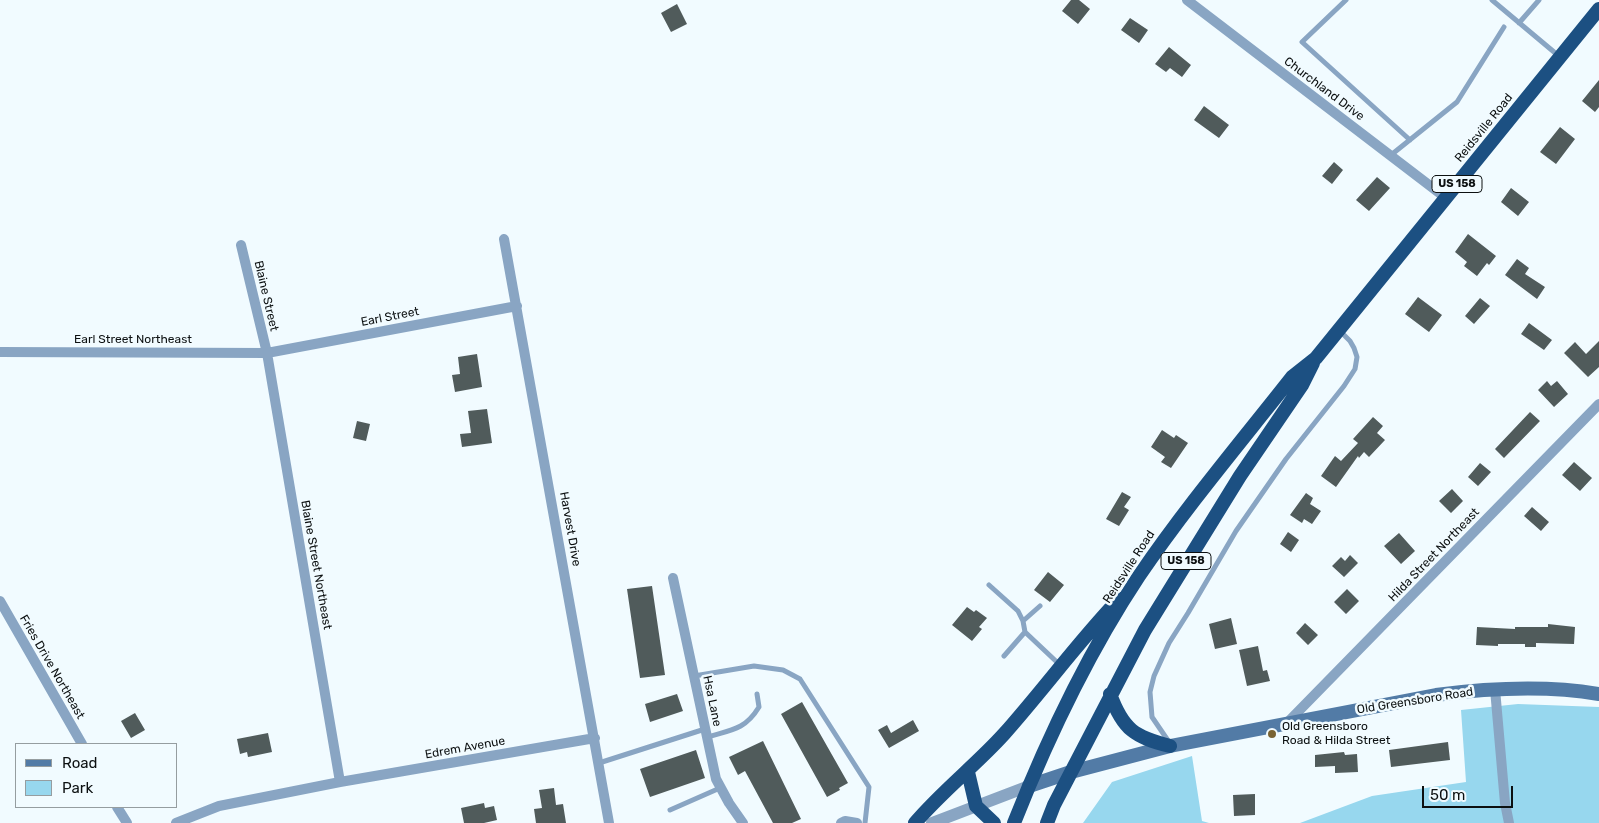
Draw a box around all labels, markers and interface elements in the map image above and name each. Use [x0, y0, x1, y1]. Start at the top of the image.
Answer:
street label: Churchland Drive [1281, 54, 1367, 124]
street label: Reidsville Road [1452, 91, 1516, 165]
road number: US 158 [1432, 175, 1482, 192]
street label: Blaine Street [251, 259, 281, 333]
street label: Earl Street [360, 304, 420, 330]
street label: Earl Street Northeast [74, 333, 192, 347]
street label: Harvest Drive [556, 491, 584, 567]
street label: Blaine Street Northeast [298, 499, 334, 631]
street label: Hilda Street Northeast [1386, 505, 1482, 605]
street label: Reidsville Road [1100, 528, 1158, 606]
road number: US 158 [1161, 552, 1211, 570]
street label: Fries Drive Northeast [16, 612, 88, 722]
street label: Hsa Lane [700, 674, 724, 728]
street label: Old Greensboro Road [1356, 685, 1474, 717]
place label: Old Greensboro Road & Hilda Street [1282, 720, 1390, 748]
marker: Old Greensboro Road & Hilda Street [1266, 728, 1278, 740]
street label: Edrem Avenue [424, 734, 506, 762]
legend [15, 743, 178, 808]
text: Road [62, 754, 98, 772]
scale bar [1424, 776, 1515, 808]
text: Park [62, 779, 93, 797]
text: 50 m [1430, 786, 1465, 804]

